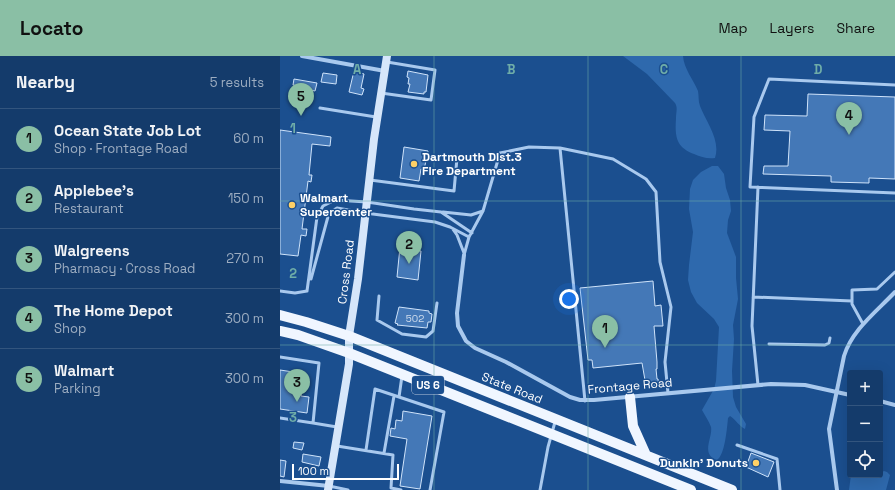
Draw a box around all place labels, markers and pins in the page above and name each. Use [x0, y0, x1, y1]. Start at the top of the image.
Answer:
pin: 5 [288, 83, 314, 116]
pin: 4 [836, 102, 862, 135]
place label: Dartmouth Dist.3 Fire Department [422, 149, 522, 179]
marker: Dartmouth Dist.3 Fire Department [409, 159, 419, 169]
place label: Walmart Supercenter [300, 190, 372, 220]
marker: Walmart Supercenter [287, 200, 297, 210]
pin: 2 [396, 231, 422, 264]
pin: 1 [592, 315, 618, 348]
pin: 3 [284, 369, 310, 402]
place label: Dunkin' Donuts [660, 455, 748, 471]
marker: Dunkin' Donuts [751, 458, 761, 468]

